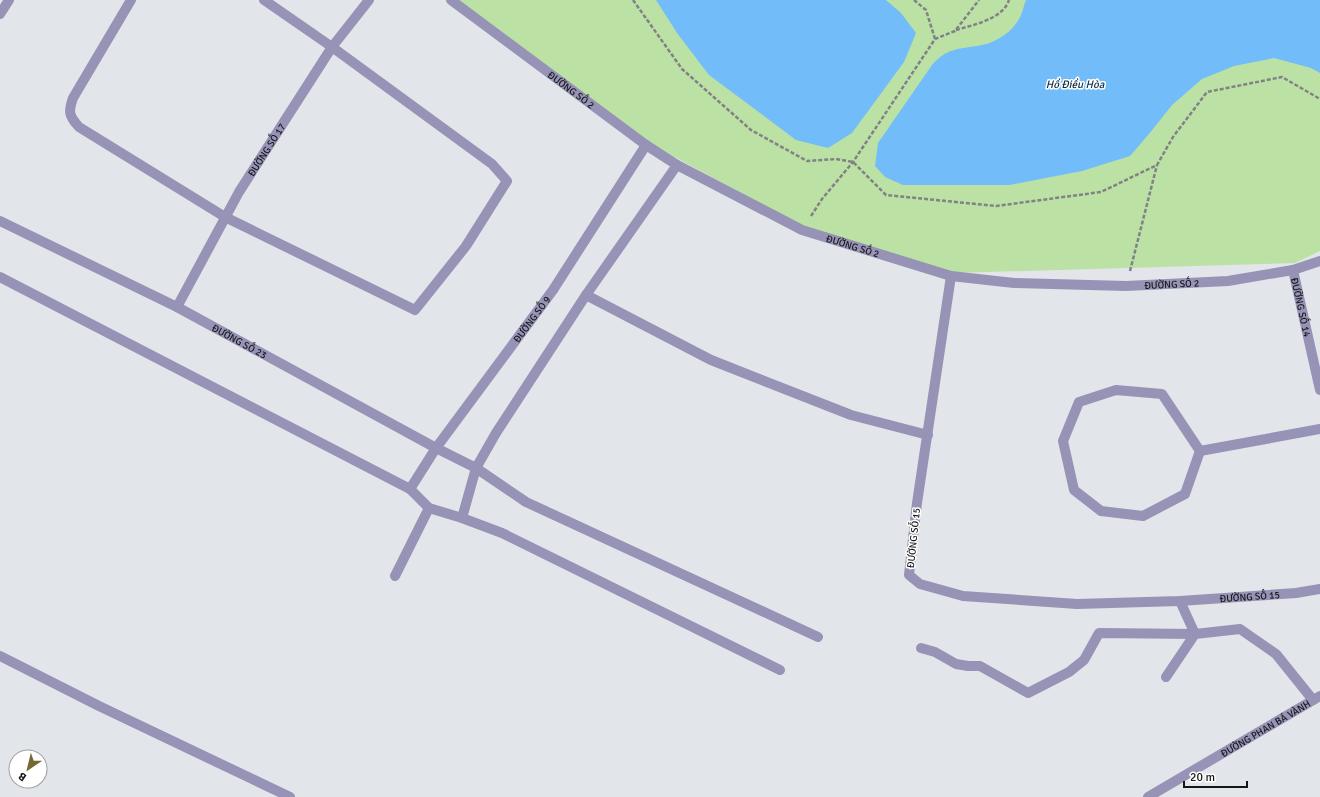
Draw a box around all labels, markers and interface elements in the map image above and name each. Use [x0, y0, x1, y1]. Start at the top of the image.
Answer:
street label: ĐƯỜNG SỐ 2 [545, 69, 596, 112]
water label: Hồ Điều Hòa [1046, 78, 1105, 91]
street label: ĐƯỜNG SỐ 17 [246, 121, 288, 179]
street label: ĐƯỜNG SỐ 2 [824, 233, 881, 261]
street label: ĐƯỜNG SỐ 2 [1144, 276, 1200, 292]
street label: ĐƯỜNG SỐ 14 [1288, 276, 1313, 339]
street label: ĐƯỜNG SỐ 9 [511, 294, 554, 345]
street label: ĐƯỜNG SỐ 23 [210, 322, 269, 362]
street label: ĐƯỜNG SỐ 15 [903, 507, 923, 569]
street label: ĐƯỜNG SỐ 15 [1219, 588, 1280, 605]
street label: ĐƯỜNG PHAN BÁ VÀNH [1219, 698, 1313, 760]
north arrow [8, 749, 48, 789]
scale bar [1184, 763, 1247, 789]
text: B [16, 769, 29, 784]
text: 20 m [1190, 770, 1215, 785]

